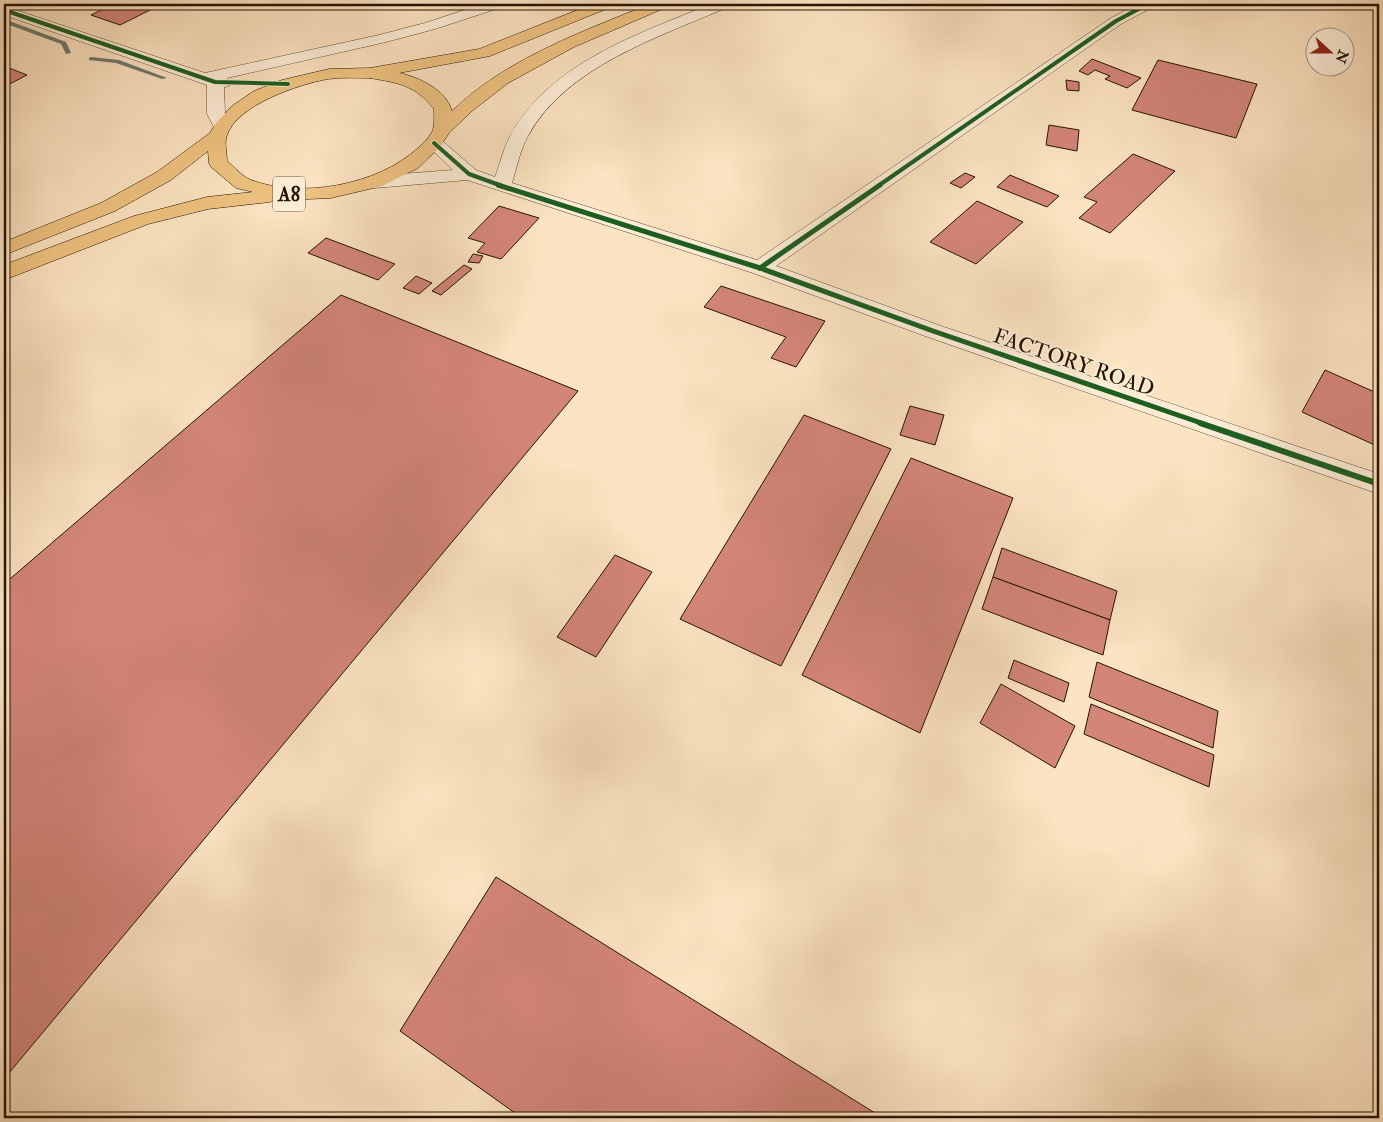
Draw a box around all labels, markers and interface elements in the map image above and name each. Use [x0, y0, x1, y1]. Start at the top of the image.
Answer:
north arrow [1306, 28, 1356, 78]
text: N [1331, 47, 1352, 66]
road number: A8 [273, 176, 305, 212]
street label: FACTORY ROAD [990, 322, 1158, 403]

